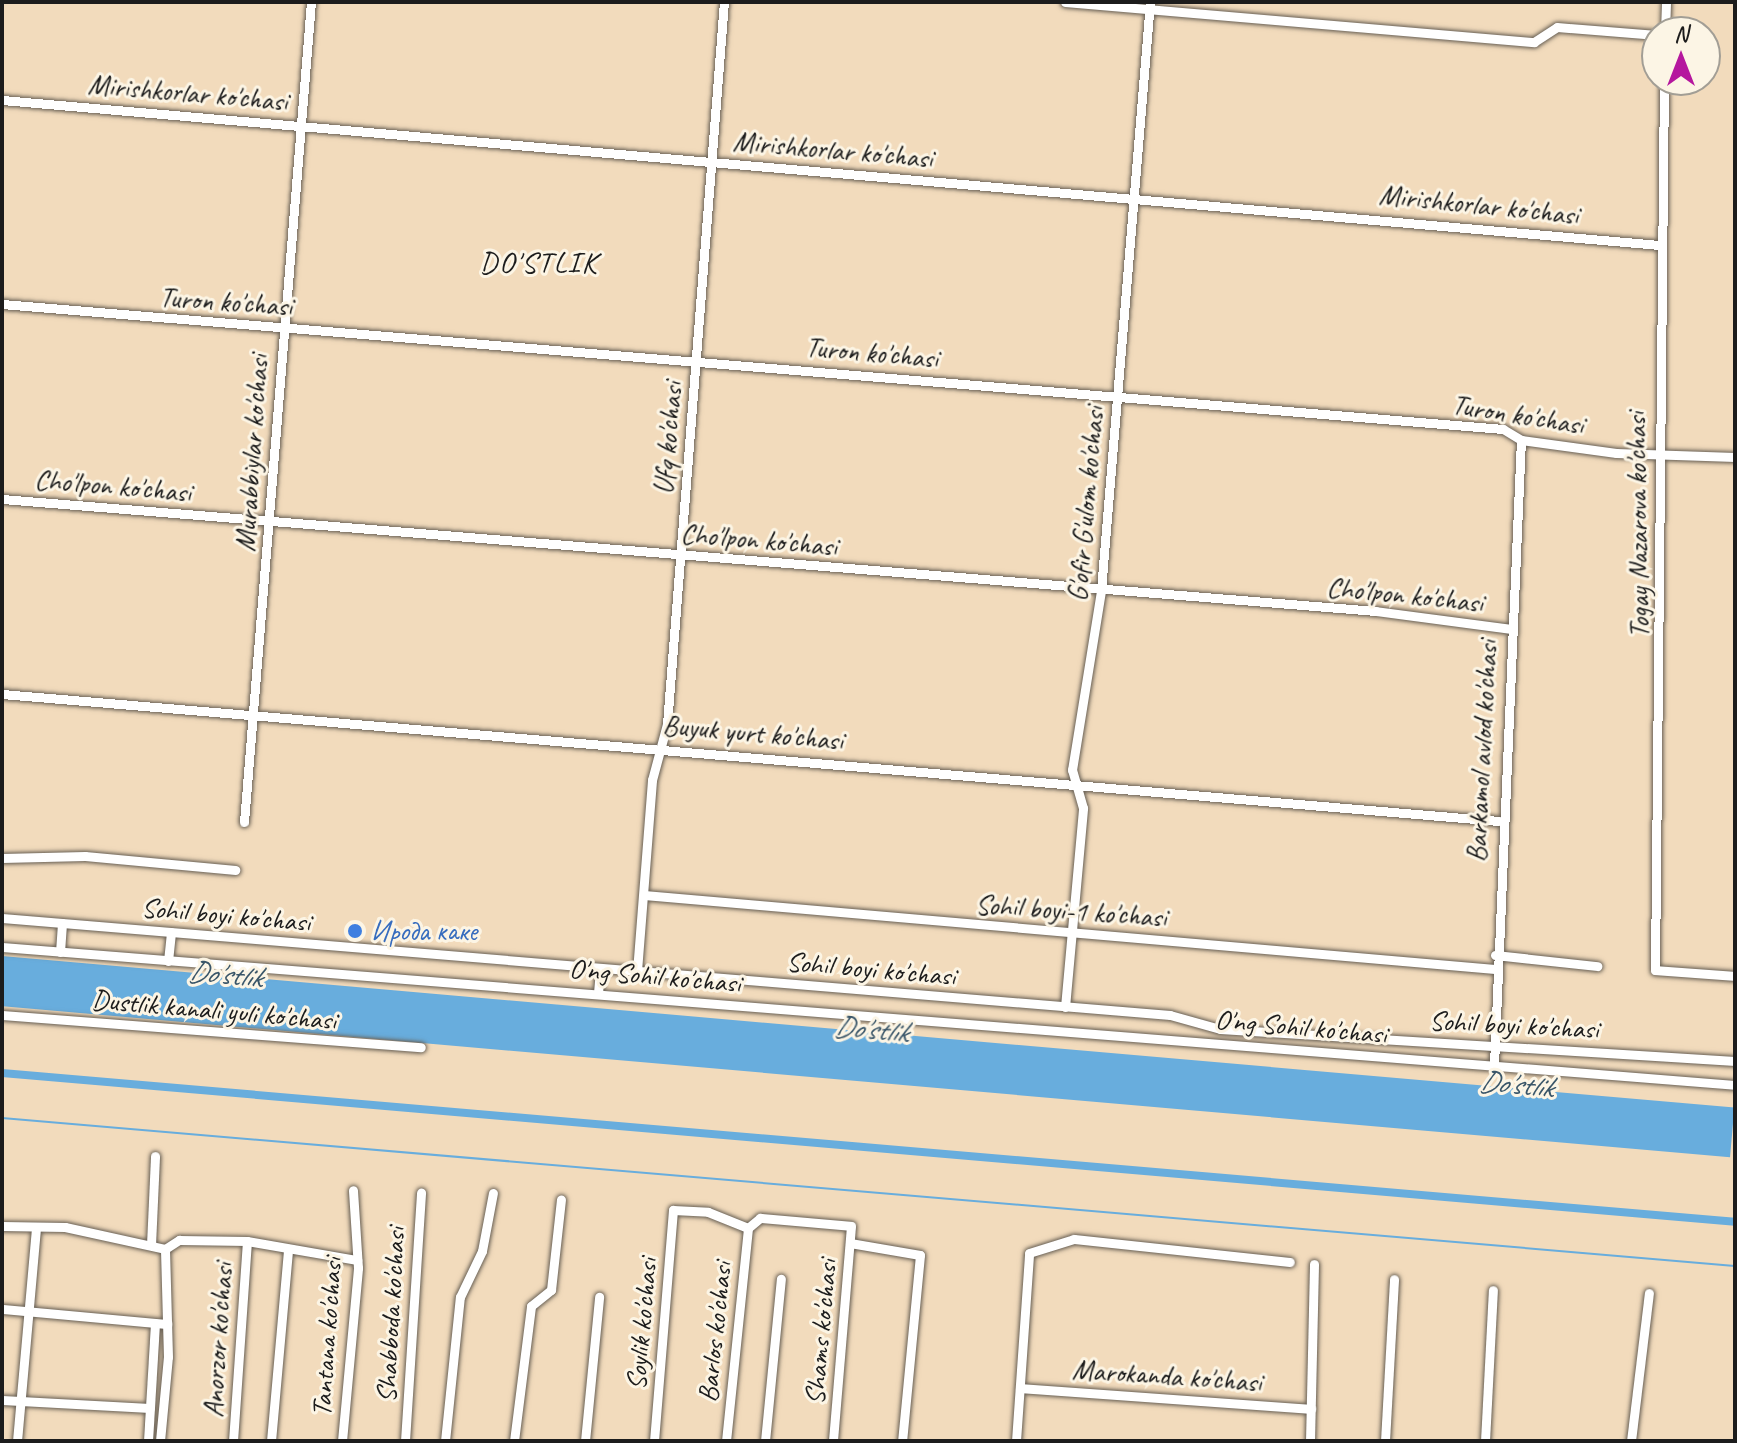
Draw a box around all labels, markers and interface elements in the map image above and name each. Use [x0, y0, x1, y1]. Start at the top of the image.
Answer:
north arrow [1641, 16, 1721, 96]
text: N [1674, 20, 1688, 48]
street label: Mirishkorlar ko'chasi [87, 68, 289, 118]
street label: Mirishkorlar ko'chasi [732, 125, 934, 175]
street label: Mirishkorlar ko'chasi [1377, 178, 1581, 232]
district label: DO'STLIK [479, 244, 599, 280]
street label: Turon ko'chasi [158, 281, 294, 323]
street label: Turon ko'chasi [804, 330, 940, 376]
street label: Murabbiylar ko'chasi [228, 353, 276, 553]
street label: Ufq ko'chasi [646, 380, 690, 496]
street label: Turon ko'chasi [1450, 388, 1586, 442]
street label: G'ofir G'ulom ko'chasi [1061, 405, 1111, 603]
street label: Togay Nazarova ko'chasi [1619, 411, 1657, 639]
street label: Cho'lpon ko'chasi [33, 462, 193, 510]
street label: Cho'lpon ko'chasi [679, 516, 839, 564]
street label: Cho'lpon ko'chasi [1325, 570, 1485, 620]
street label: Barkamol avlod ko'chasi [1459, 639, 1505, 863]
street label: Buyuk yurt ko'chasi [661, 708, 845, 758]
street label: Sohil boyi-1 ko'chasi [974, 888, 1168, 934]
street label: Sohil boyi ko'chasi [140, 891, 312, 939]
place label: Ирода каке [371, 914, 478, 948]
marker: Ирода каке [346, 922, 364, 940]
street label: Sohil boyi ko'chasi [785, 945, 957, 993]
street label: O'ng Sohil ko'chasi [567, 952, 743, 1000]
water label: Do'stlik [187, 953, 263, 995]
street label: Dustlik kanali yuli ko'chasi [90, 983, 338, 1037]
street label: O'ng Sohil ko'chasi [1213, 1003, 1389, 1051]
street label: Sohil boyi ko'chasi [1428, 1004, 1600, 1046]
water label: Do'stlik [833, 1008, 909, 1050]
water label: Do'stlik [1478, 1063, 1554, 1105]
street label: Shabboda ko'chasi [370, 1226, 412, 1404]
street label: Tantana ko'chasi [305, 1256, 349, 1418]
street label: Soylik ko'chasi [619, 1256, 665, 1392]
street label: Shams ko'chasi [798, 1258, 844, 1406]
street label: Barlos ko'chasi [691, 1260, 739, 1404]
street label: Anorzor ko'chasi [196, 1261, 240, 1419]
street label: Marokanda ko'chasi [1071, 1353, 1263, 1399]

